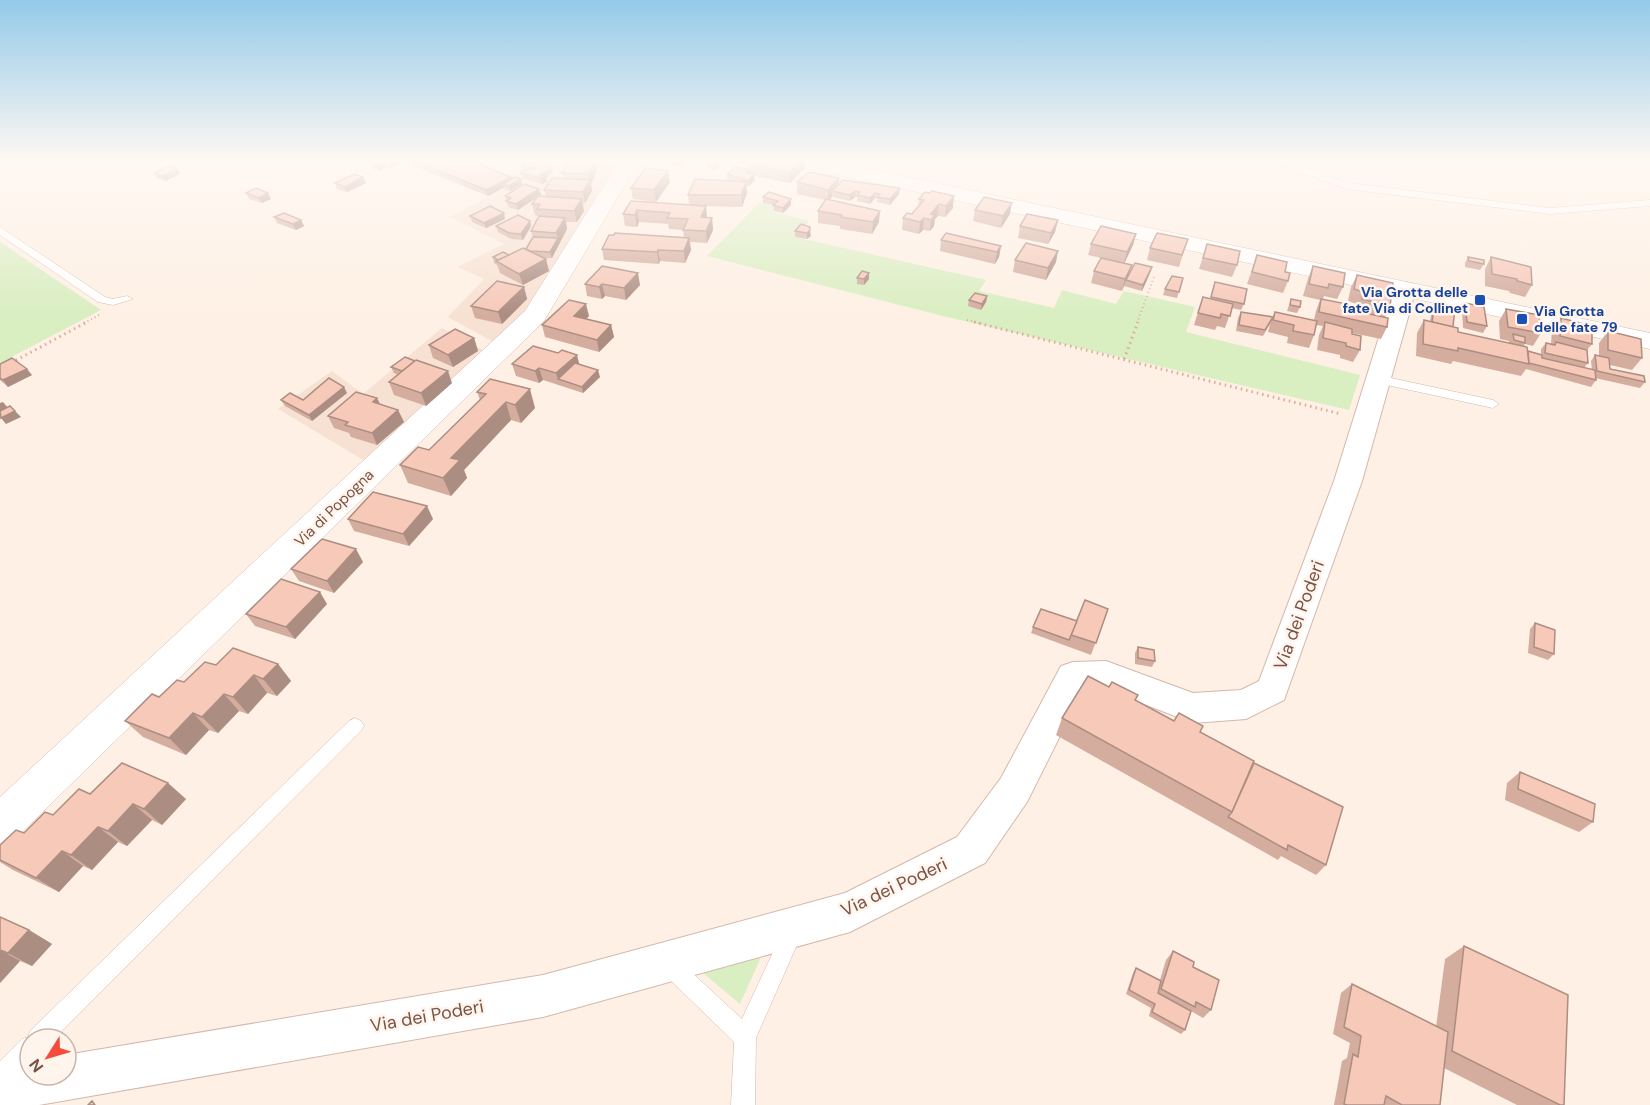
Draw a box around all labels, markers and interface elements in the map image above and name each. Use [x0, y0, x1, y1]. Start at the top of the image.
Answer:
place label: Via Grotta delle fate Via di Collinet [1343, 283, 1468, 317]
marker: Via Grotta delle fate Via di Collinet [1473, 293, 1487, 307]
place label: Via Grotta delle fate 79 [1534, 302, 1618, 336]
marker: Via Grotta delle fate 79 [1515, 312, 1529, 326]
street label: Via di Popogna [290, 465, 378, 551]
street label: Via dei Poderi [1268, 557, 1330, 673]
street label: Via dei Poderi [837, 852, 951, 922]
street label: Via dei Poderi [368, 994, 486, 1038]
north arrow [18, 1027, 78, 1087]
text: N [25, 1055, 48, 1077]

